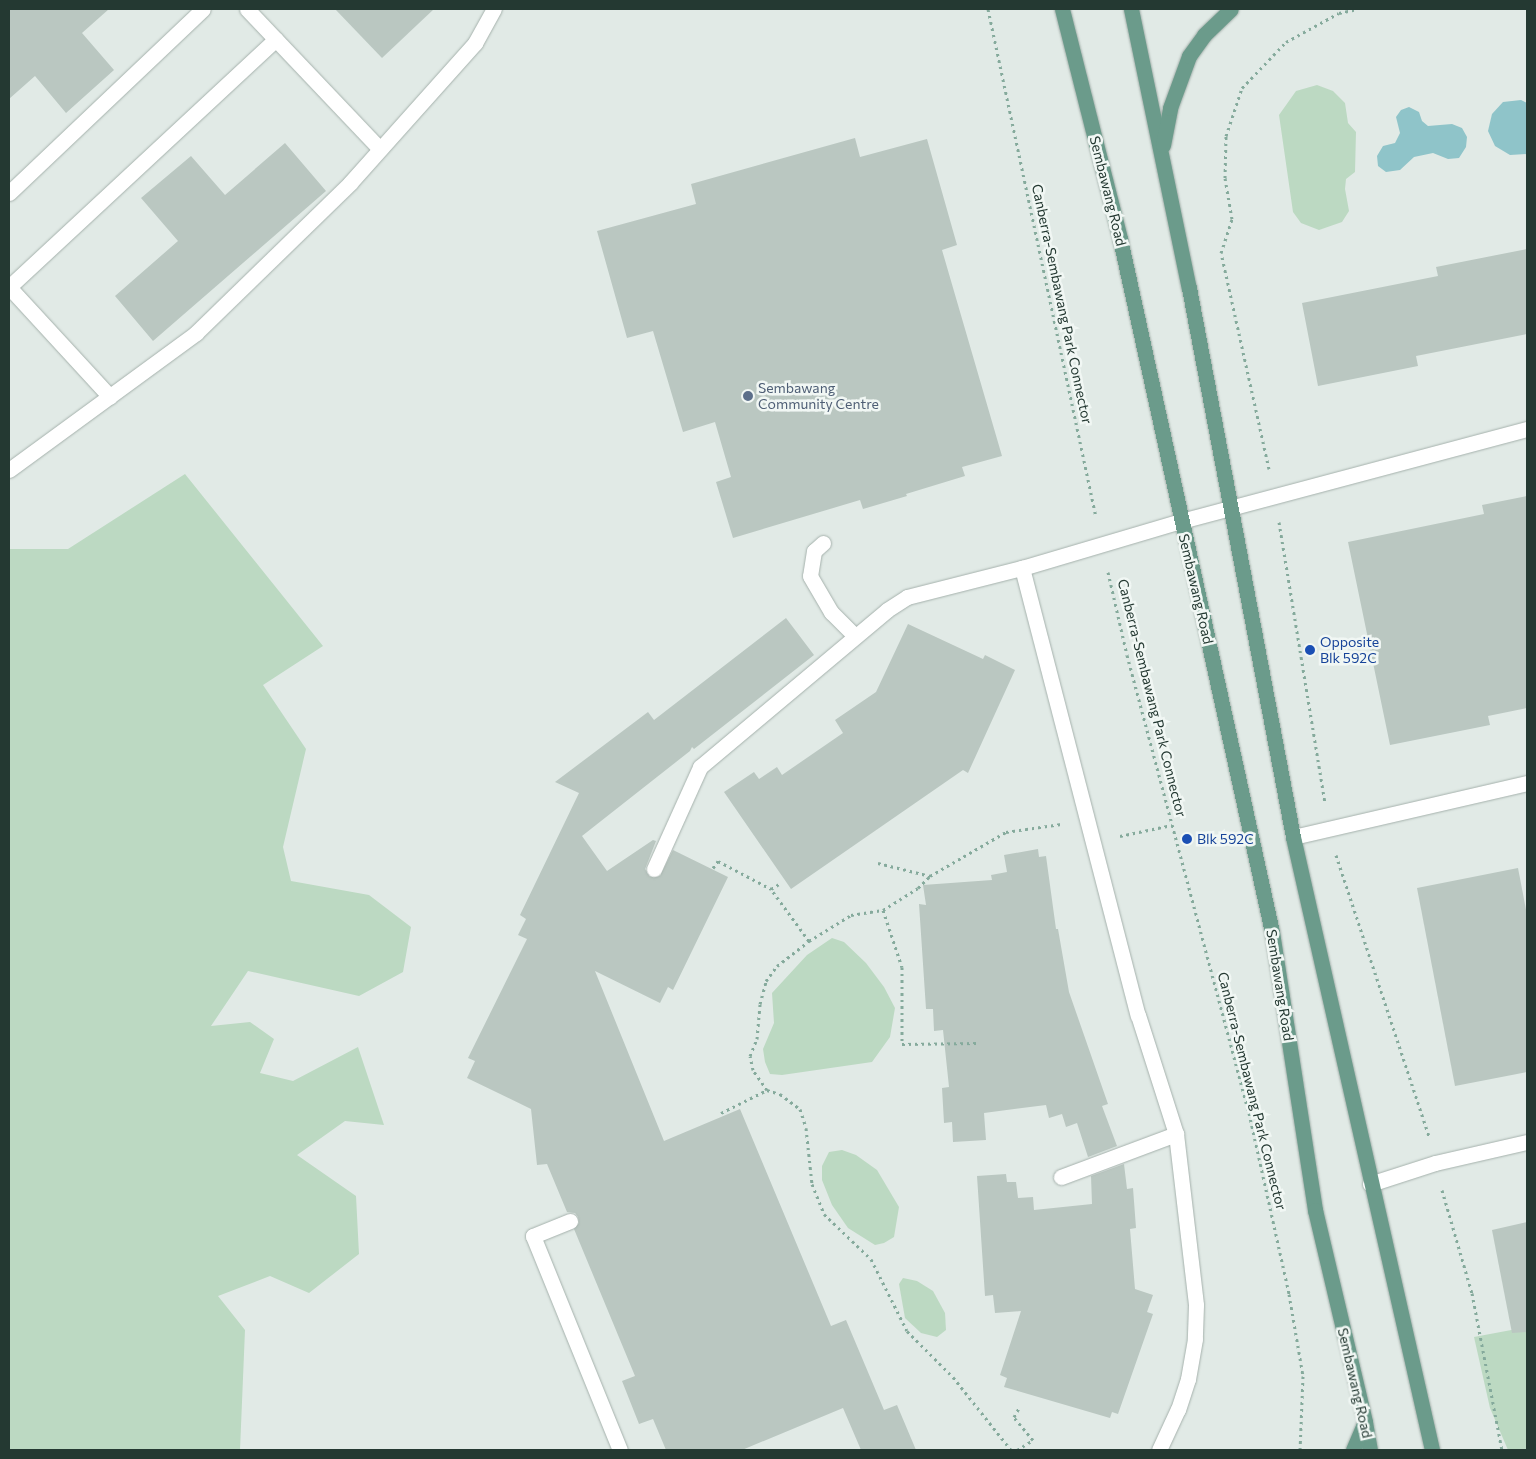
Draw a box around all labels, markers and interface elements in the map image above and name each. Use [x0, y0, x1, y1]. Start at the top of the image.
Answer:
street label: Sembawang Road [1086, 134, 1130, 248]
street label: Canberra-Sembawang Park Connector [1028, 183, 1096, 425]
place label: Sembawang Community Centre [758, 380, 879, 412]
marker: Sembawang Community Centre [742, 390, 754, 402]
street label: Sembawang Road [1175, 532, 1217, 646]
street label: Canberra-Sembawang Park Connector [1114, 577, 1190, 819]
place label: Opposite Blk 592C [1320, 634, 1379, 666]
marker: Opposite Blk 592C [1304, 644, 1316, 656]
place label: Blk 592C [1197, 831, 1254, 847]
marker: Blk 592C [1181, 833, 1193, 845]
street label: Sembawang Road [1263, 928, 1297, 1042]
street label: Canberra-Sembawang Park Connector [1214, 970, 1290, 1212]
street label: Sembawang Road [1334, 1326, 1376, 1440]

